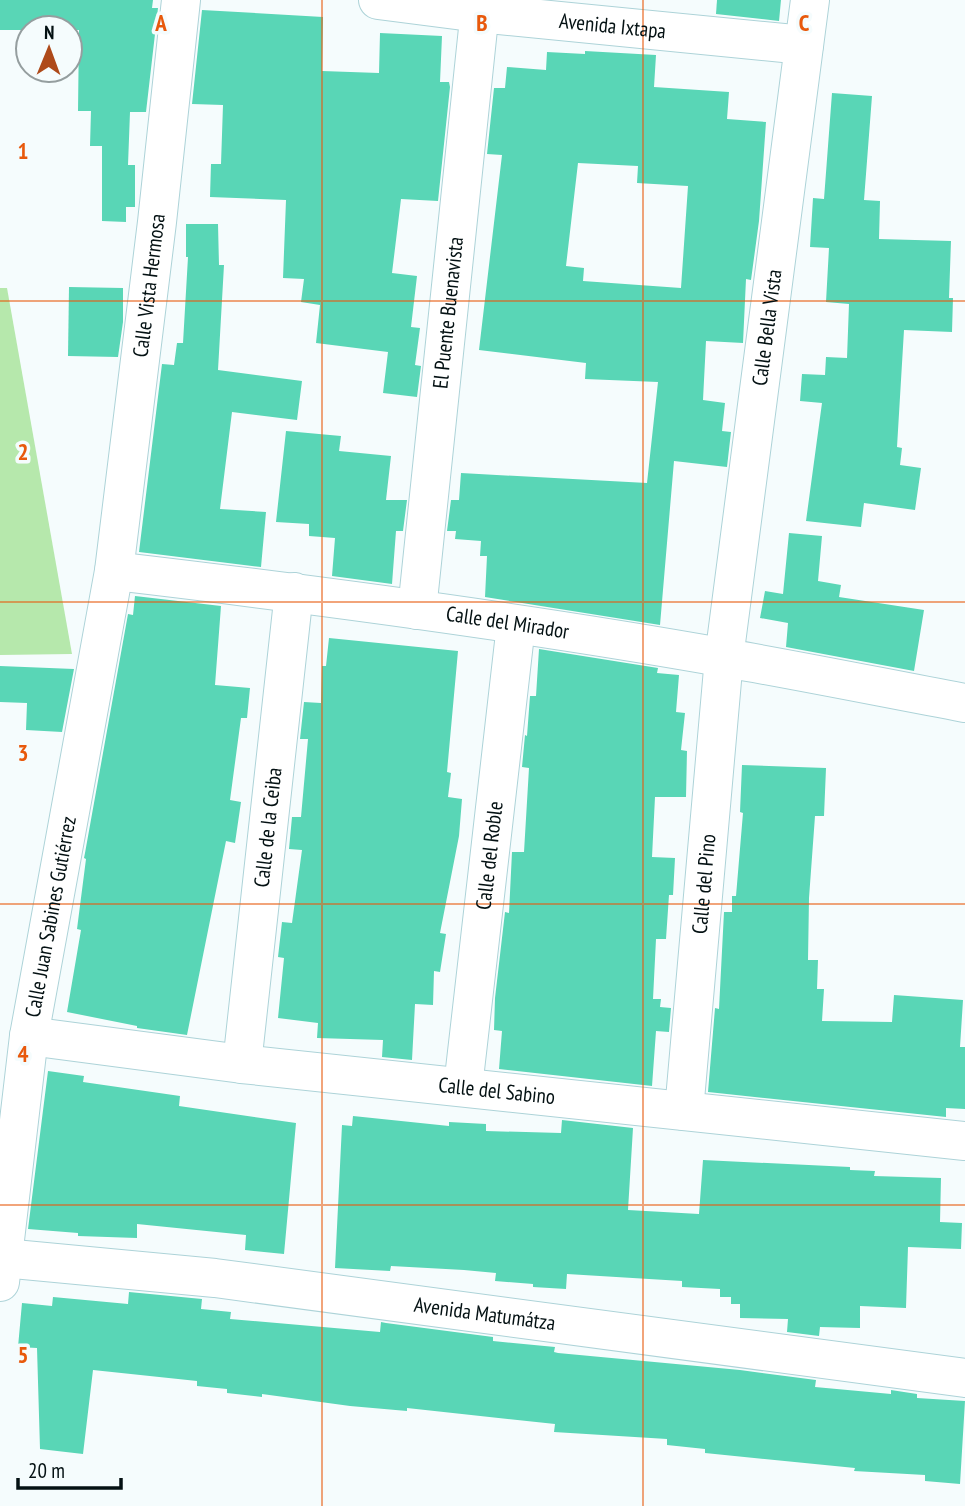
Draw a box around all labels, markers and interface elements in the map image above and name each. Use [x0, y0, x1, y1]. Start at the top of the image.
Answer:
street label: Avenida Ixtapa [558, 7, 667, 44]
text: A [154, 8, 167, 37]
text: B [476, 8, 488, 37]
text: C [799, 8, 810, 37]
north arrow [14, 14, 84, 84]
text: N [44, 20, 55, 44]
text: 1 [18, 136, 29, 165]
street label: Calle Vista Hermosa [126, 212, 171, 359]
street label: El Puente Buenavista [426, 235, 469, 390]
street label: Calle Bella Vista [746, 268, 788, 387]
text: 2 [18, 437, 29, 466]
street label: Calle del Mirador [444, 600, 571, 645]
text: 3 [18, 738, 29, 767]
street label: Calle de la Ceiba [248, 766, 288, 889]
street label: Calle del Roble [469, 800, 509, 911]
street label: Calle Juan Sabines Gutiérrez [19, 814, 82, 1019]
street label: Calle del Pino [686, 833, 721, 935]
text: 4 [18, 1039, 29, 1068]
street label: Calle del Sabino [437, 1071, 557, 1110]
street label: Avenida Matumátza [412, 1291, 557, 1336]
text: 5 [18, 1340, 29, 1369]
scale bar [18, 1446, 121, 1490]
text: 20 m [28, 1457, 65, 1484]

